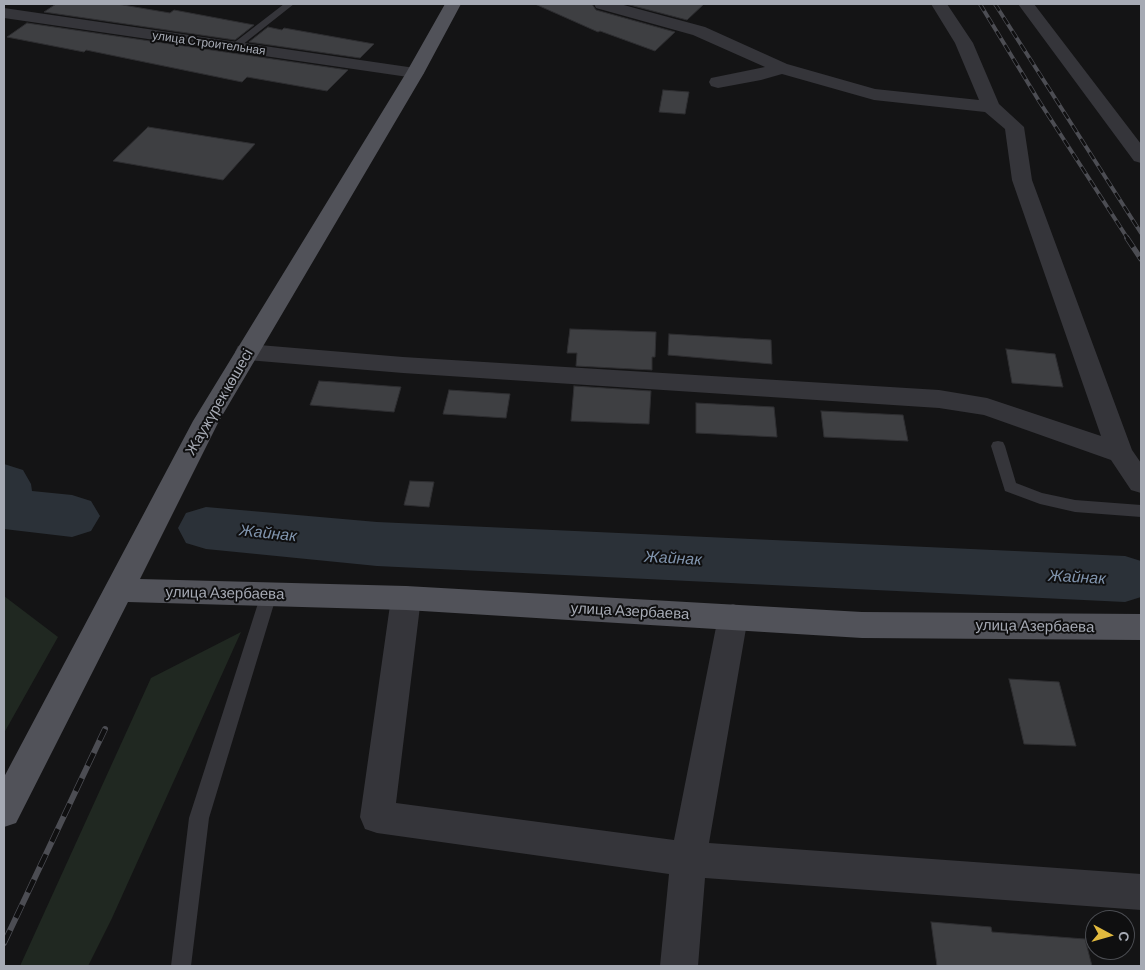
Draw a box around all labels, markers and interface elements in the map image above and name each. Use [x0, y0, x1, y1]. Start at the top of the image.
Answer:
street label: улица Строительная [151, 28, 267, 58]
street label: Жаужүрек көшесі [181, 346, 257, 458]
water label: Жайнак [238, 520, 298, 546]
water label: Жайнак [644, 547, 702, 569]
water label: Жайнак [1048, 566, 1106, 588]
street label: улица Азербаева [165, 583, 285, 603]
street label: улица Азербаева [570, 599, 690, 623]
street label: улица Азербаева [975, 616, 1095, 636]
north arrow [1085, 910, 1135, 960]
text: С [1115, 931, 1133, 942]

